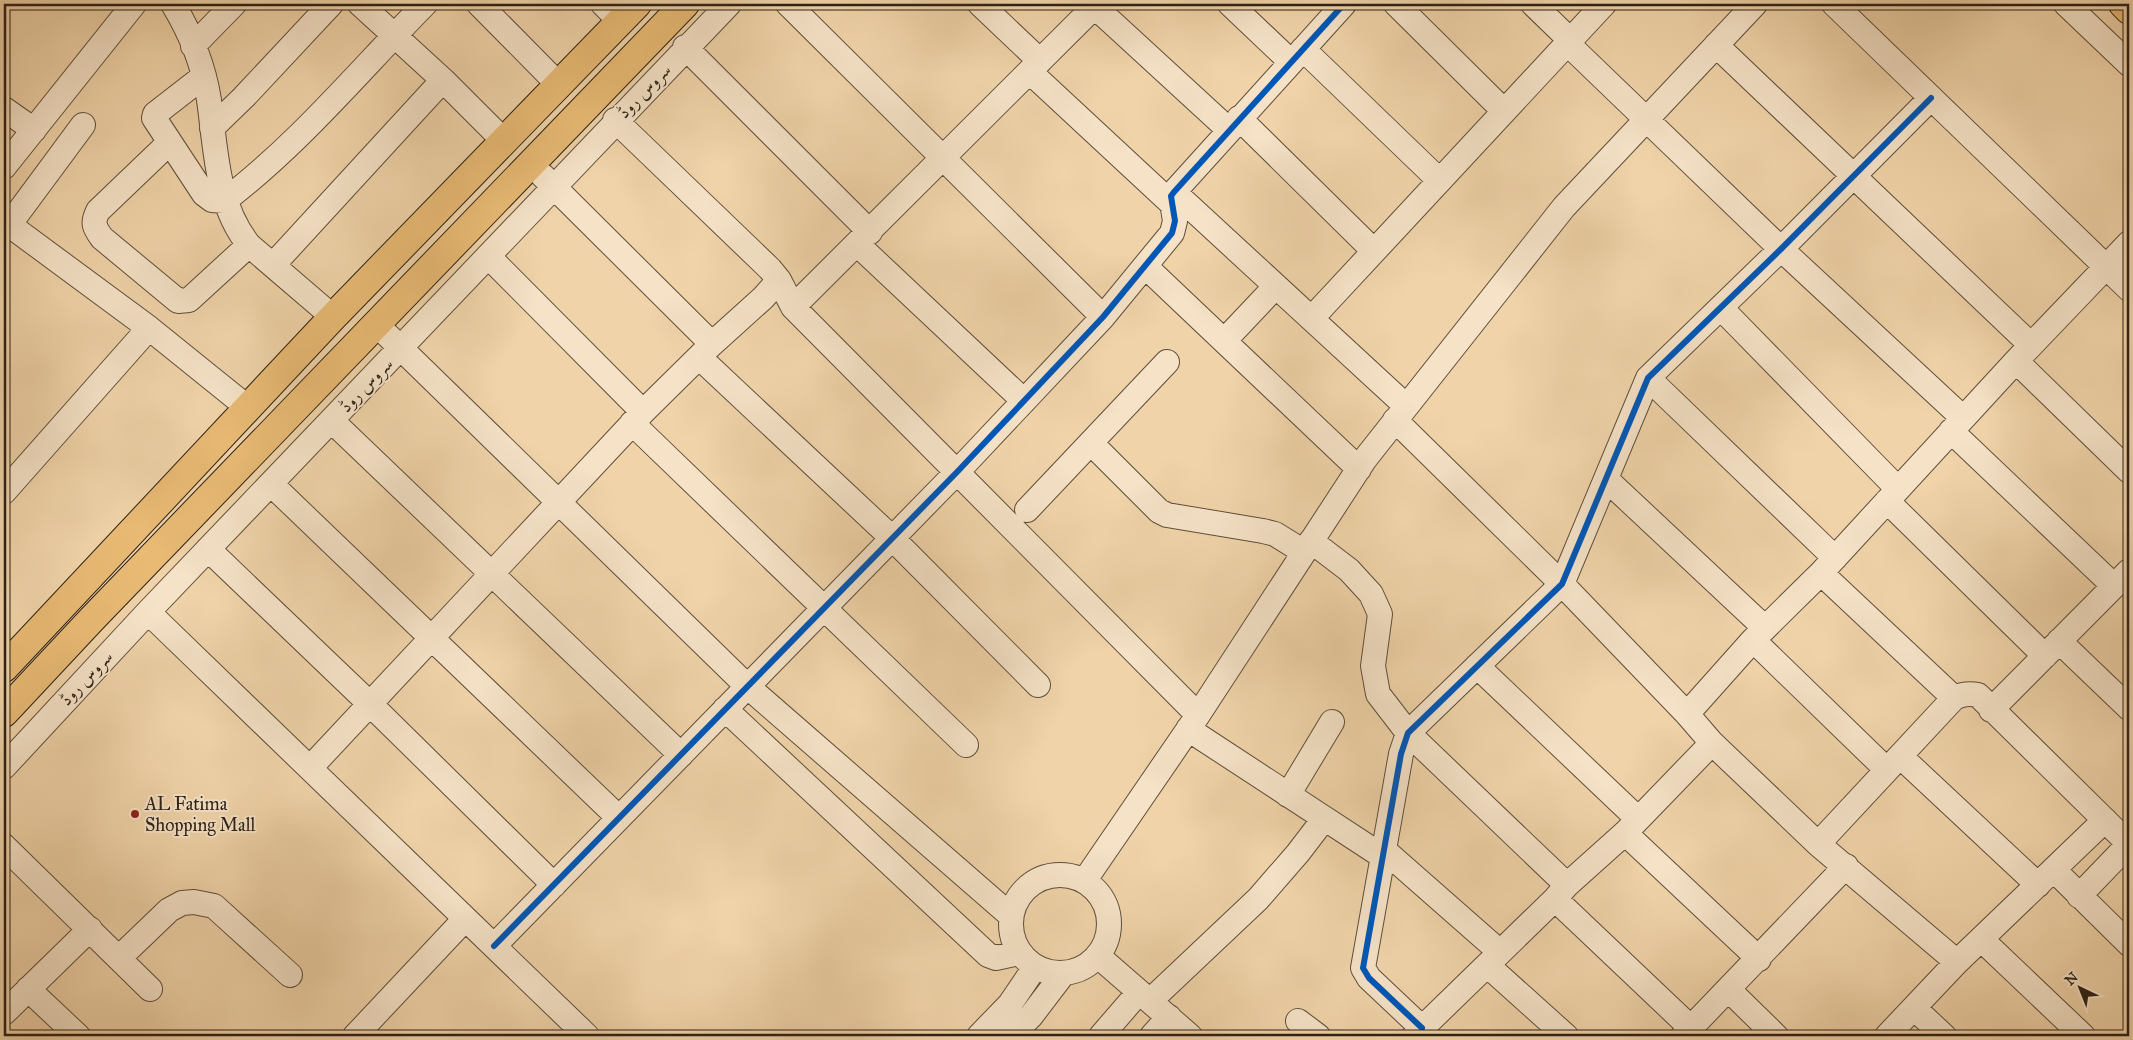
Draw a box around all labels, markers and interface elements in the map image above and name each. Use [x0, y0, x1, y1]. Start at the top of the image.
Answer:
street label: سروس روڈ [613, 59, 676, 124]
street label: سروس روڈ [335, 353, 398, 418]
street label: سروس روڈ [55, 646, 118, 711]
place label: AL Fatima Shopping Mall [144, 793, 255, 837]
marker: AL Fatima Shopping Mall [129, 808, 141, 820]
north arrow [2056, 962, 2106, 1012]
text: N [2061, 969, 2082, 989]

